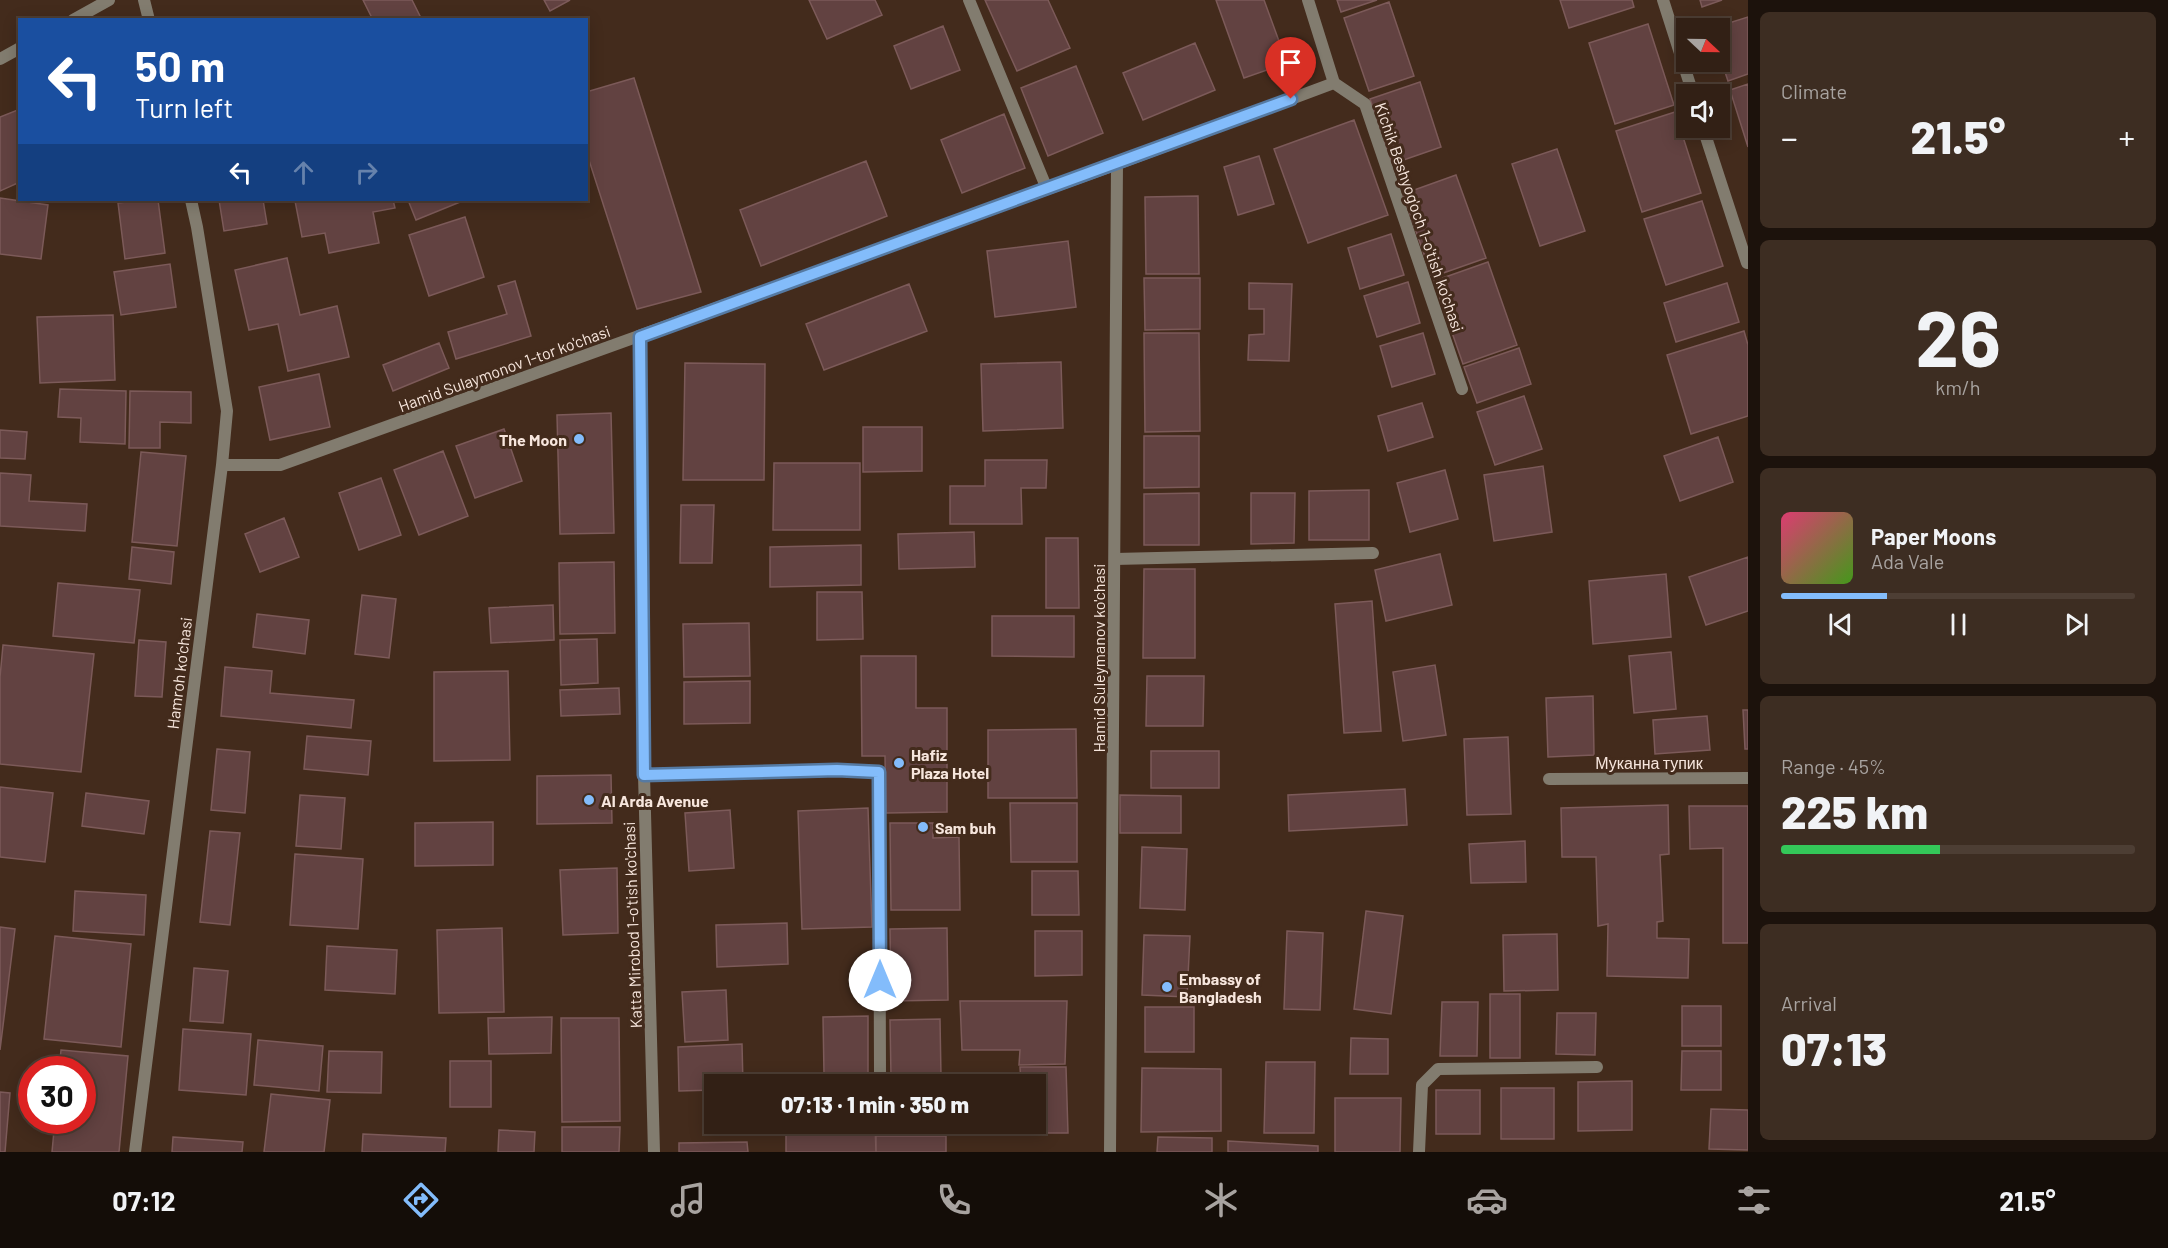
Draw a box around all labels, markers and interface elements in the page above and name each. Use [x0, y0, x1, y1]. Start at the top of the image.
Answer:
north arrow [1676, 18, 1730, 72]
map controls [1676, 18, 1730, 138]
pin [1265, 37, 1316, 99]
text: 50 m [135, 40, 225, 90]
icon: left [36, 42, 114, 120]
icon: arrive [1274, 46, 1307, 79]
text: Climate [1781, 79, 1847, 103]
button: sound [1676, 84, 1730, 138]
text: Turn left [135, 91, 233, 123]
street label: Kichik Beshyog'och 1-o'tish ko'chasi [1372, 100, 1468, 334]
text: 21.5° [1911, 109, 2005, 163]
text: − [1781, 117, 1798, 157]
text: + [2119, 117, 2135, 157]
icon: left [224, 156, 257, 189]
icon: ahead [287, 156, 320, 189]
icon: right [350, 156, 383, 189]
text: 26 [1915, 289, 2001, 383]
street label: Hamid Sulaymonov 1-tor ko'chasi [395, 321, 613, 415]
text: km/h [1935, 375, 1981, 399]
place label: The Moon [499, 430, 567, 449]
marker: The Moon [572, 432, 586, 446]
text: Paper Moons [1871, 523, 1996, 549]
text: Ada Vale [1871, 549, 1944, 573]
street label: Hamid Suleymanov ko'chasi [1089, 564, 1108, 752]
icon: previous [1824, 608, 1857, 641]
icon: pause [1942, 608, 1975, 641]
icon: next [2060, 608, 2093, 641]
street label: Hamroh ko'chasi [163, 616, 195, 730]
place label: Hafiz Plaza Hotel [911, 745, 989, 782]
street label: Муканна тупик [1595, 753, 1704, 772]
text: Range · 45% [1781, 754, 1886, 778]
marker: Hafiz Plaza Hotel [892, 756, 906, 770]
text: 225 km [1781, 784, 1928, 838]
place label: Al Arda Avenue [601, 791, 709, 810]
marker: Al Arda Avenue [582, 793, 596, 807]
place label: Sam buh [935, 818, 996, 837]
marker: Sam buh [916, 820, 930, 834]
street label: Katta Mirobod 1-o'tish ko'chasi [619, 821, 645, 1029]
position arrow [848, 948, 912, 1012]
place label: Embassy of Bangladesh [1179, 969, 1262, 1006]
marker: Embassy of Bangladesh [1160, 980, 1174, 994]
text: Arrival [1781, 991, 1837, 1015]
text: 07:13 [1781, 1021, 1887, 1075]
speed limit sign: 30 [18, 1056, 96, 1134]
text: 07:13 · 1 min · 350 m [781, 1091, 969, 1117]
icon: directions [400, 1179, 442, 1221]
icon: music [667, 1179, 709, 1221]
icon: phone [933, 1179, 975, 1221]
icon: climate [1200, 1179, 1242, 1221]
icon: car [1466, 1179, 1508, 1221]
icon: filters [1733, 1179, 1775, 1221]
text: 07:12 [112, 1184, 176, 1216]
text: 21.5° [1999, 1184, 2056, 1216]

